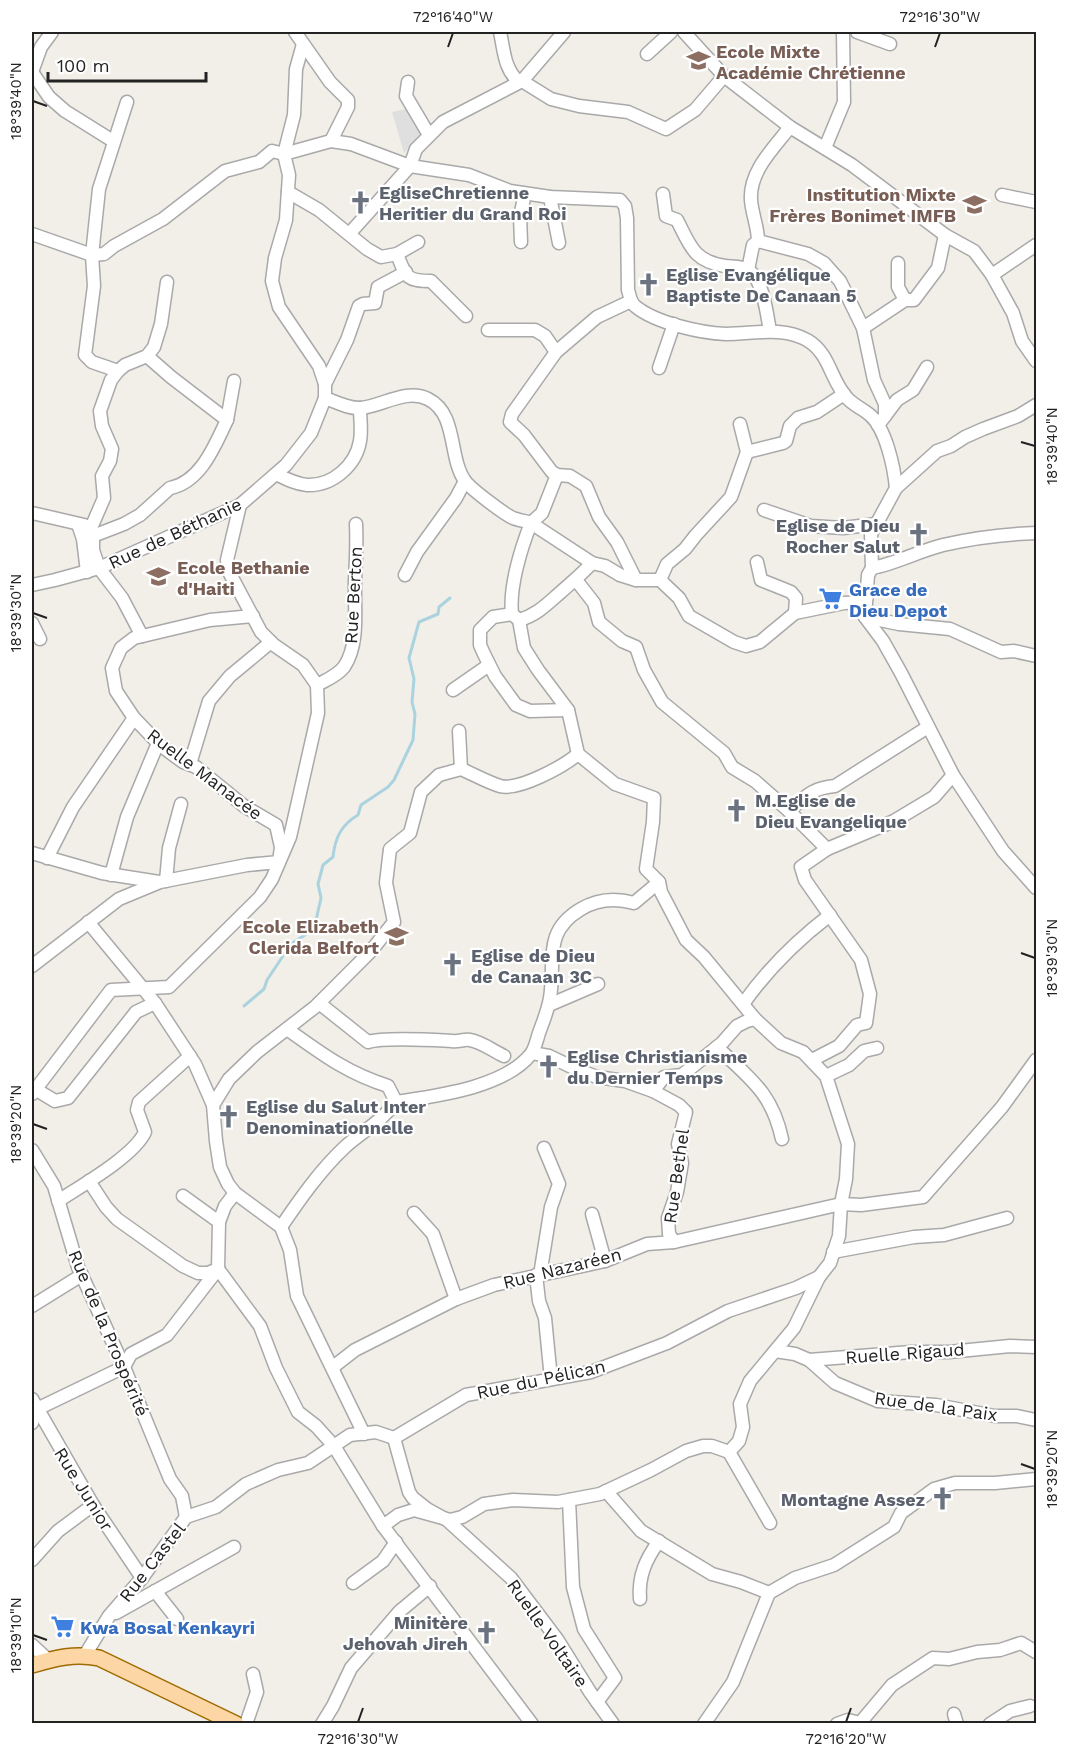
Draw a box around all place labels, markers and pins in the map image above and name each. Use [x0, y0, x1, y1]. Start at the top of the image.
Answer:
place label: Ecole Mixte Académie Chrétienne [716, 41, 906, 83]
school or university icon: Ecole Mixte Académie Chrétienne [685, 48, 711, 74]
place label: EgliseChretienne Heritier du Grand Roi [379, 182, 566, 224]
place label: Institution Mixte Frères Bonimet IMFB [769, 184, 956, 226]
church icon: EgliseChretienne Heritier du Grand Roi [348, 189, 374, 215]
school or university icon: Institution Mixte Frères Bonimet IMFB [961, 191, 987, 217]
place label: Eglise Evangélique Baptiste De Canaan 5 [666, 264, 856, 306]
church icon: Eglise Evangélique Baptiste De Canaan 5 [635, 271, 661, 297]
place label: Eglise de Dieu Rocher Salut [776, 515, 900, 557]
church icon: Eglise de Dieu Rocher Salut [905, 522, 931, 548]
place label: Ecole Bethanie d'Haiti [177, 557, 310, 599]
school or university icon: Ecole Bethanie d'Haiti [146, 564, 172, 590]
place label: Grace de Dieu Depot [849, 579, 947, 621]
supermarket icon: Grace de Dieu Depot [818, 586, 844, 612]
place label: M.Eglise de Dieu Evangelique [755, 790, 907, 832]
church icon: M.Eglise de Dieu Evangelique [724, 797, 750, 823]
place label: Ecole Elizabeth Clerida Belfort [242, 916, 379, 958]
school or university icon: Ecole Elizabeth Clerida Belfort [384, 923, 410, 949]
place label: Eglise de Dieu de Canaan 3C [471, 945, 595, 987]
church icon: Eglise de Dieu de Canaan 3C [440, 952, 466, 978]
place label: Eglise Christianisme du Dernier Temps [567, 1046, 748, 1088]
church icon: Eglise Christianisme du Dernier Temps [536, 1053, 562, 1079]
place label: Eglise du Salut Inter Denominationnelle [246, 1096, 426, 1138]
church icon: Eglise du Salut Inter Denominationnelle [215, 1103, 241, 1129]
church icon: Montagne Assez [930, 1486, 956, 1512]
place label: Montagne Assez [781, 1489, 925, 1510]
place label: Minitère Jehovah Jireh [343, 1612, 468, 1654]
supermarket icon: Kwa Bosal Kenkayri [49, 1614, 75, 1640]
place label: Kwa Bosal Kenkayri [80, 1617, 255, 1638]
church icon: Minitère Jehovah Jireh [473, 1619, 499, 1645]

